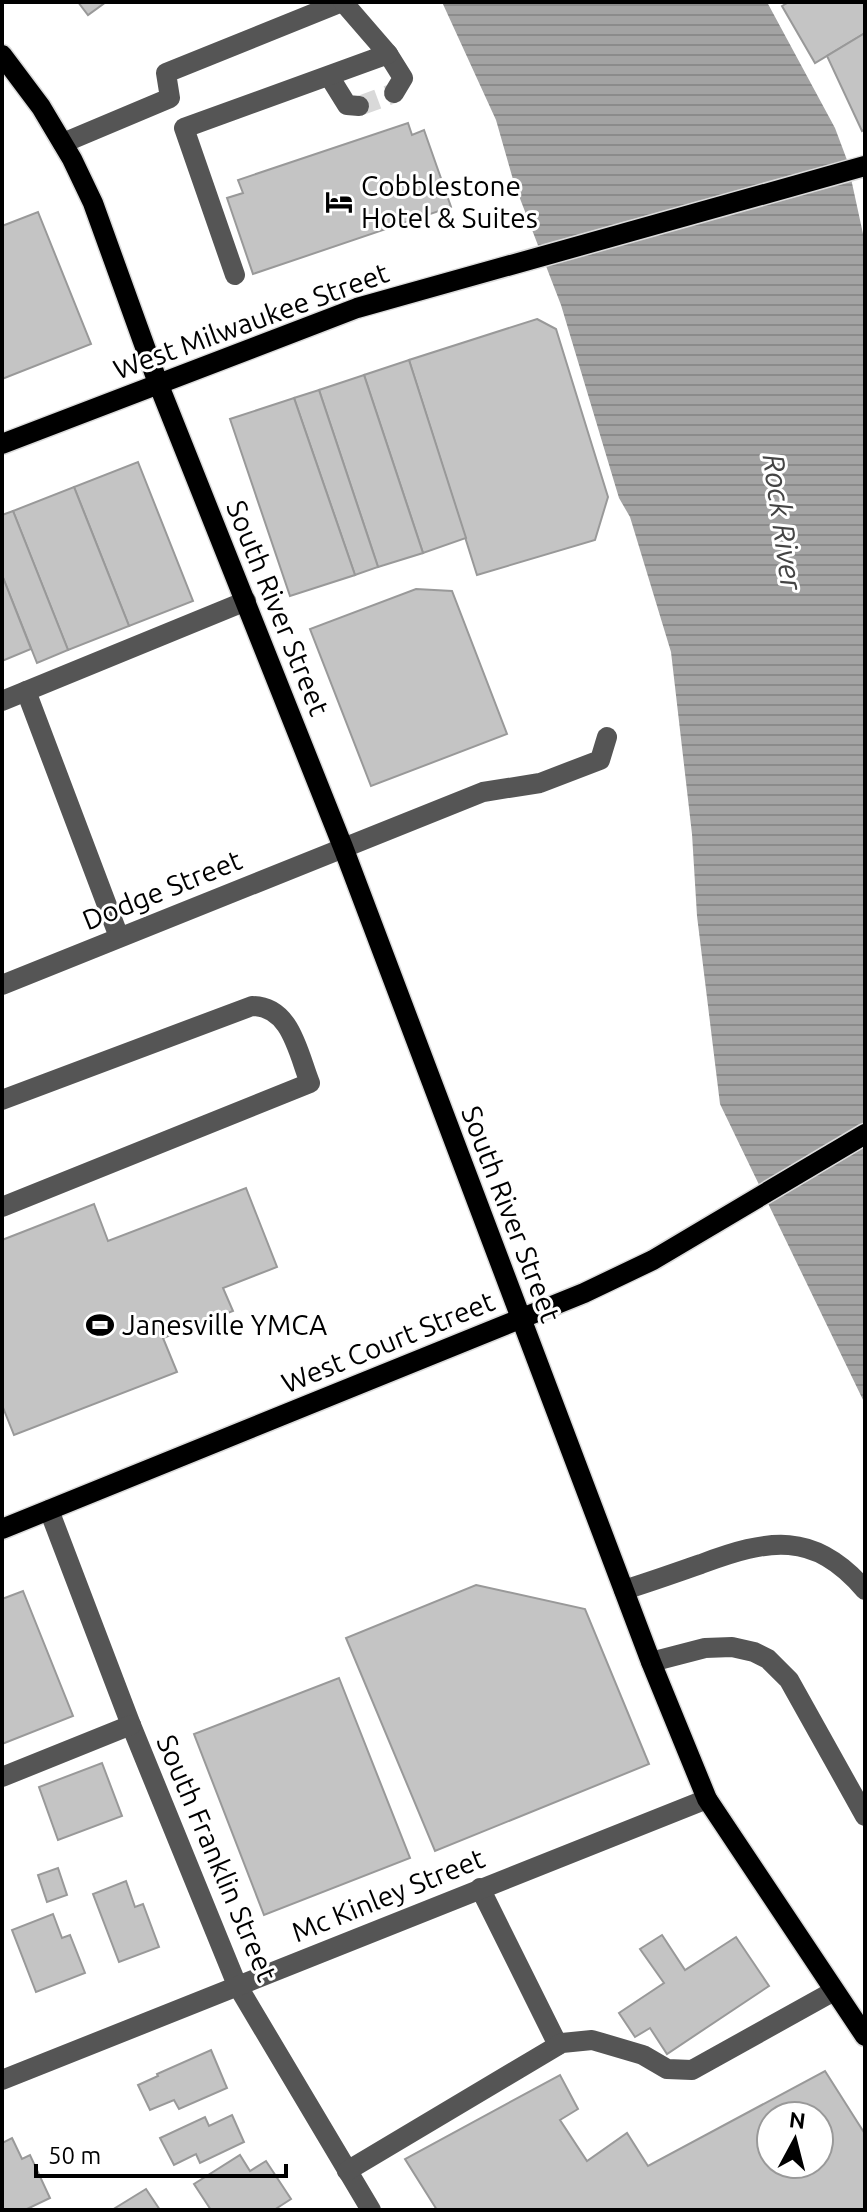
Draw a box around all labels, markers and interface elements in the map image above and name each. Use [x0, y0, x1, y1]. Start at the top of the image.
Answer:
place label: Cobblestone Hotel & Suites [361, 170, 538, 233]
hotel icon: Cobblestone Hotel & Suites [324, 187, 354, 217]
street label: West Milwaukee Street [109, 256, 392, 385]
water label: Rock River [757, 452, 810, 594]
street label: South River Street [221, 496, 336, 720]
street label: Dodge Street [78, 844, 246, 936]
street label: South River Street [456, 1101, 567, 1326]
street label: West Court Street [277, 1285, 498, 1398]
place label: Janesville YMCA [122, 1309, 327, 1340]
sports icon: Janesville YMCA [85, 1310, 115, 1340]
street label: South Franklin Street [152, 1730, 283, 1986]
street label: Mc Kinley Street [287, 1842, 489, 1947]
north arrow [755, 2100, 835, 2180]
text: N [788, 2106, 807, 2133]
scale bar [36, 2128, 286, 2178]
text: 50 m [48, 2142, 101, 2169]

